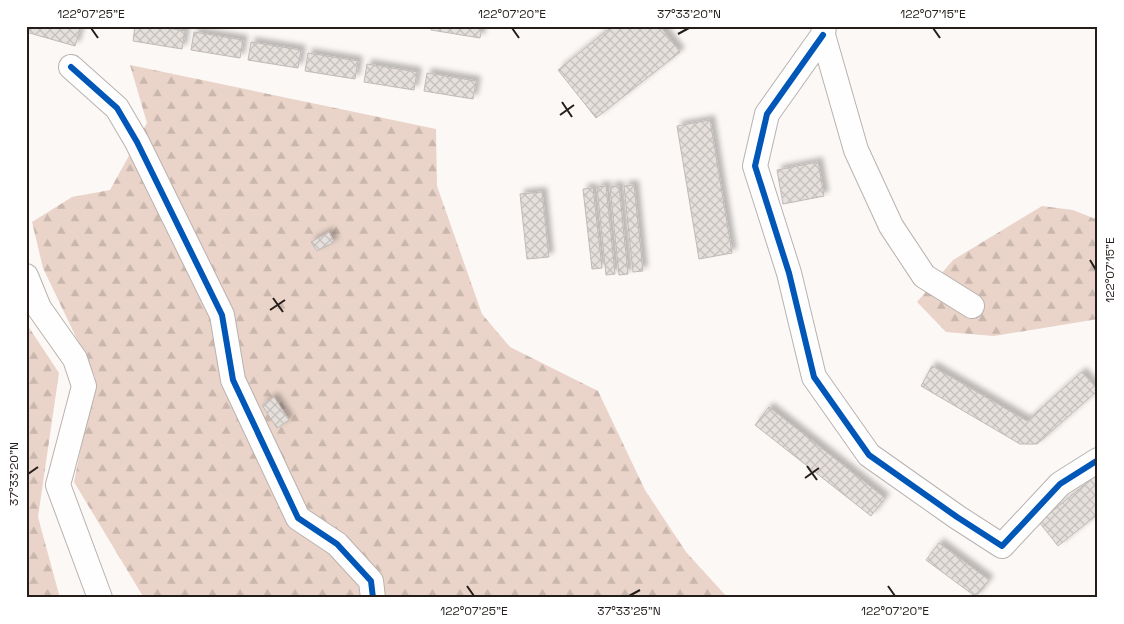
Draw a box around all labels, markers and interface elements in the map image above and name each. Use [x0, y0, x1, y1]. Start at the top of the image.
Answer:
text: 122°07'25"E [57, 6, 125, 22]
text: 122°07'20"E [478, 6, 546, 22]
text: 37°33'20"N [657, 6, 721, 22]
text: 122°07'15"E [900, 6, 966, 22]
text: 122°07'15"E [1102, 237, 1118, 303]
text: 37°33'20"N [6, 442, 22, 506]
text: 122°07'25"E [440, 603, 508, 619]
text: 37°33'25"N [597, 603, 661, 619]
text: 122°07'20"E [861, 603, 929, 619]

